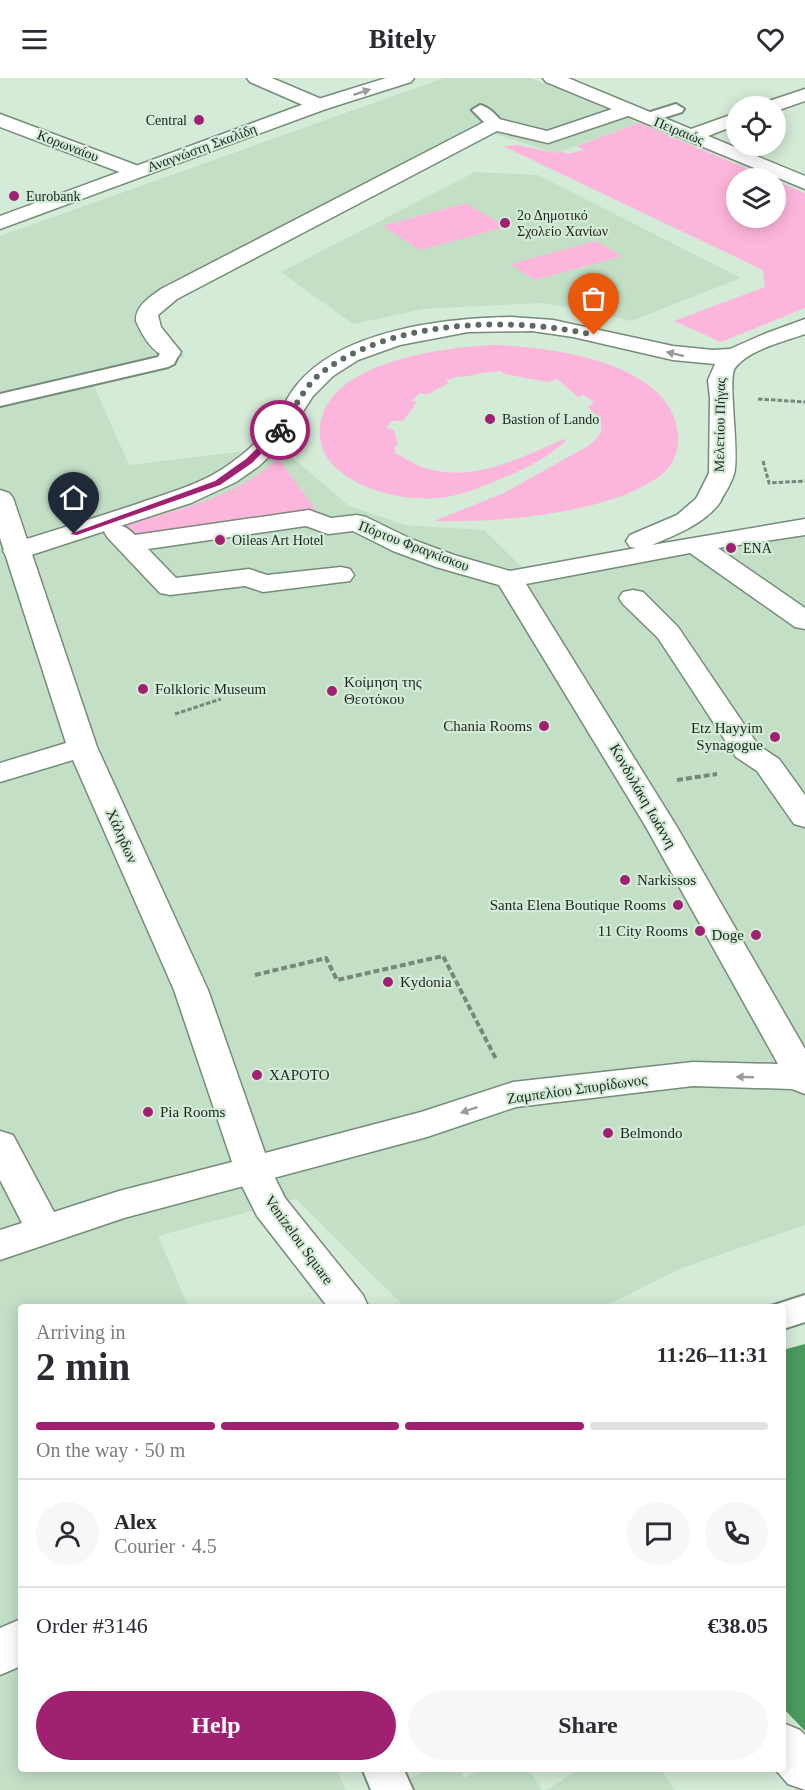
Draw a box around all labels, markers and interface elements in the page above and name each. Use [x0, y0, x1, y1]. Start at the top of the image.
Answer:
icon: menu [18, 23, 51, 56]
icon: heart [754, 23, 787, 56]
text: Bitely [369, 24, 436, 54]
one-way arrow [353, 87, 371, 96]
map controls [726, 96, 786, 228]
button: locate [726, 96, 786, 156]
place label: Central [146, 113, 187, 128]
marker: Central [192, 113, 206, 127]
street label: Πειραιώς [652, 114, 707, 148]
street label: Αναγνώστη Σκαλίδη [145, 121, 259, 175]
street label: Κορωναίου [35, 127, 101, 165]
button: layers [726, 168, 786, 228]
marker: Eurobank [7, 189, 21, 203]
place label: Eurobank [26, 189, 80, 204]
place label: 2ο Δημοτικό Σχολείο Χανίων [517, 208, 608, 239]
marker: 2ο Δημοτικό Σχολείο Χανίων [498, 216, 512, 230]
pin [568, 273, 619, 335]
icon: bag [577, 282, 610, 315]
one-way arrow [666, 349, 684, 359]
street label: Μελετίου Πήγας [712, 377, 728, 472]
courier [250, 400, 310, 460]
marker: Bastion of Lando [483, 412, 497, 426]
place label: Bastion of Lando [502, 412, 599, 427]
icon: bike [264, 414, 297, 447]
pin [48, 472, 99, 534]
icon: home [57, 481, 90, 514]
street label: Πόρτου Φραγκίσκου [357, 518, 471, 574]
marker: Oileas Art Hotel [213, 533, 227, 547]
place label: Oileas Art Hotel [232, 533, 324, 548]
marker: ENA [724, 541, 738, 555]
place label: ENA [743, 541, 773, 556]
place label: Κοίμηση της Θεοτόκου [344, 674, 422, 707]
place label: Folkloric Museum [155, 681, 267, 697]
marker: Folkloric Museum [136, 682, 150, 696]
marker: Κοίμηση της Θεοτόκου [325, 684, 339, 698]
place label: Chania Rooms [443, 718, 532, 734]
marker: Chania Rooms [537, 719, 551, 733]
place label: Etz Hayyim Synagogue [691, 720, 763, 753]
marker: Etz Hayyim Synagogue [768, 730, 782, 744]
street label: Κονδυλάκη Ιωάννη [607, 741, 680, 851]
street label: Χάληδων [103, 807, 141, 866]
place label: Narkissos [637, 872, 696, 888]
marker: Narkissos [618, 873, 632, 887]
place label: Santa Elena Boutique Rooms [490, 897, 666, 913]
marker: Santa Elena Boutique Rooms [671, 898, 685, 912]
place label: 11 City Rooms [598, 923, 688, 939]
marker: 11 City Rooms [693, 924, 707, 938]
place label: Doge [712, 927, 744, 943]
marker: Doge [749, 928, 763, 942]
place label: Kydonia [400, 974, 452, 990]
marker: Kydonia [381, 975, 395, 989]
place label: ΧΑΡΟΤΟ [269, 1067, 330, 1083]
marker: ΧΑΡΟΤΟ [250, 1068, 264, 1082]
street label: Ζαμπελίου Σπυρίδωνος [506, 1071, 648, 1107]
one-way arrow [735, 1072, 754, 1081]
place label: Pia Rooms [160, 1104, 226, 1120]
marker: Pia Rooms [141, 1105, 155, 1119]
one-way arrow [460, 1105, 478, 1115]
place label: Belmondo [620, 1125, 683, 1141]
marker: Belmondo [601, 1126, 615, 1140]
street label: Venizelou Square [262, 1193, 337, 1288]
text: Arriving in [36, 1321, 125, 1343]
text: 11:26–11:31 [657, 1342, 768, 1367]
text: 2 min [36, 1345, 130, 1388]
text: On the way · 50 m [36, 1439, 185, 1461]
button: person [36, 1502, 99, 1565]
button: chat [627, 1502, 690, 1565]
button: phone [705, 1502, 768, 1565]
text: Alex [114, 1509, 157, 1534]
text: Courier · 4.5 [114, 1535, 217, 1557]
text: Order #3146 [36, 1613, 148, 1638]
text: €38.05 [708, 1613, 768, 1638]
button: Help [36, 1691, 396, 1760]
button: Share [408, 1691, 768, 1760]

